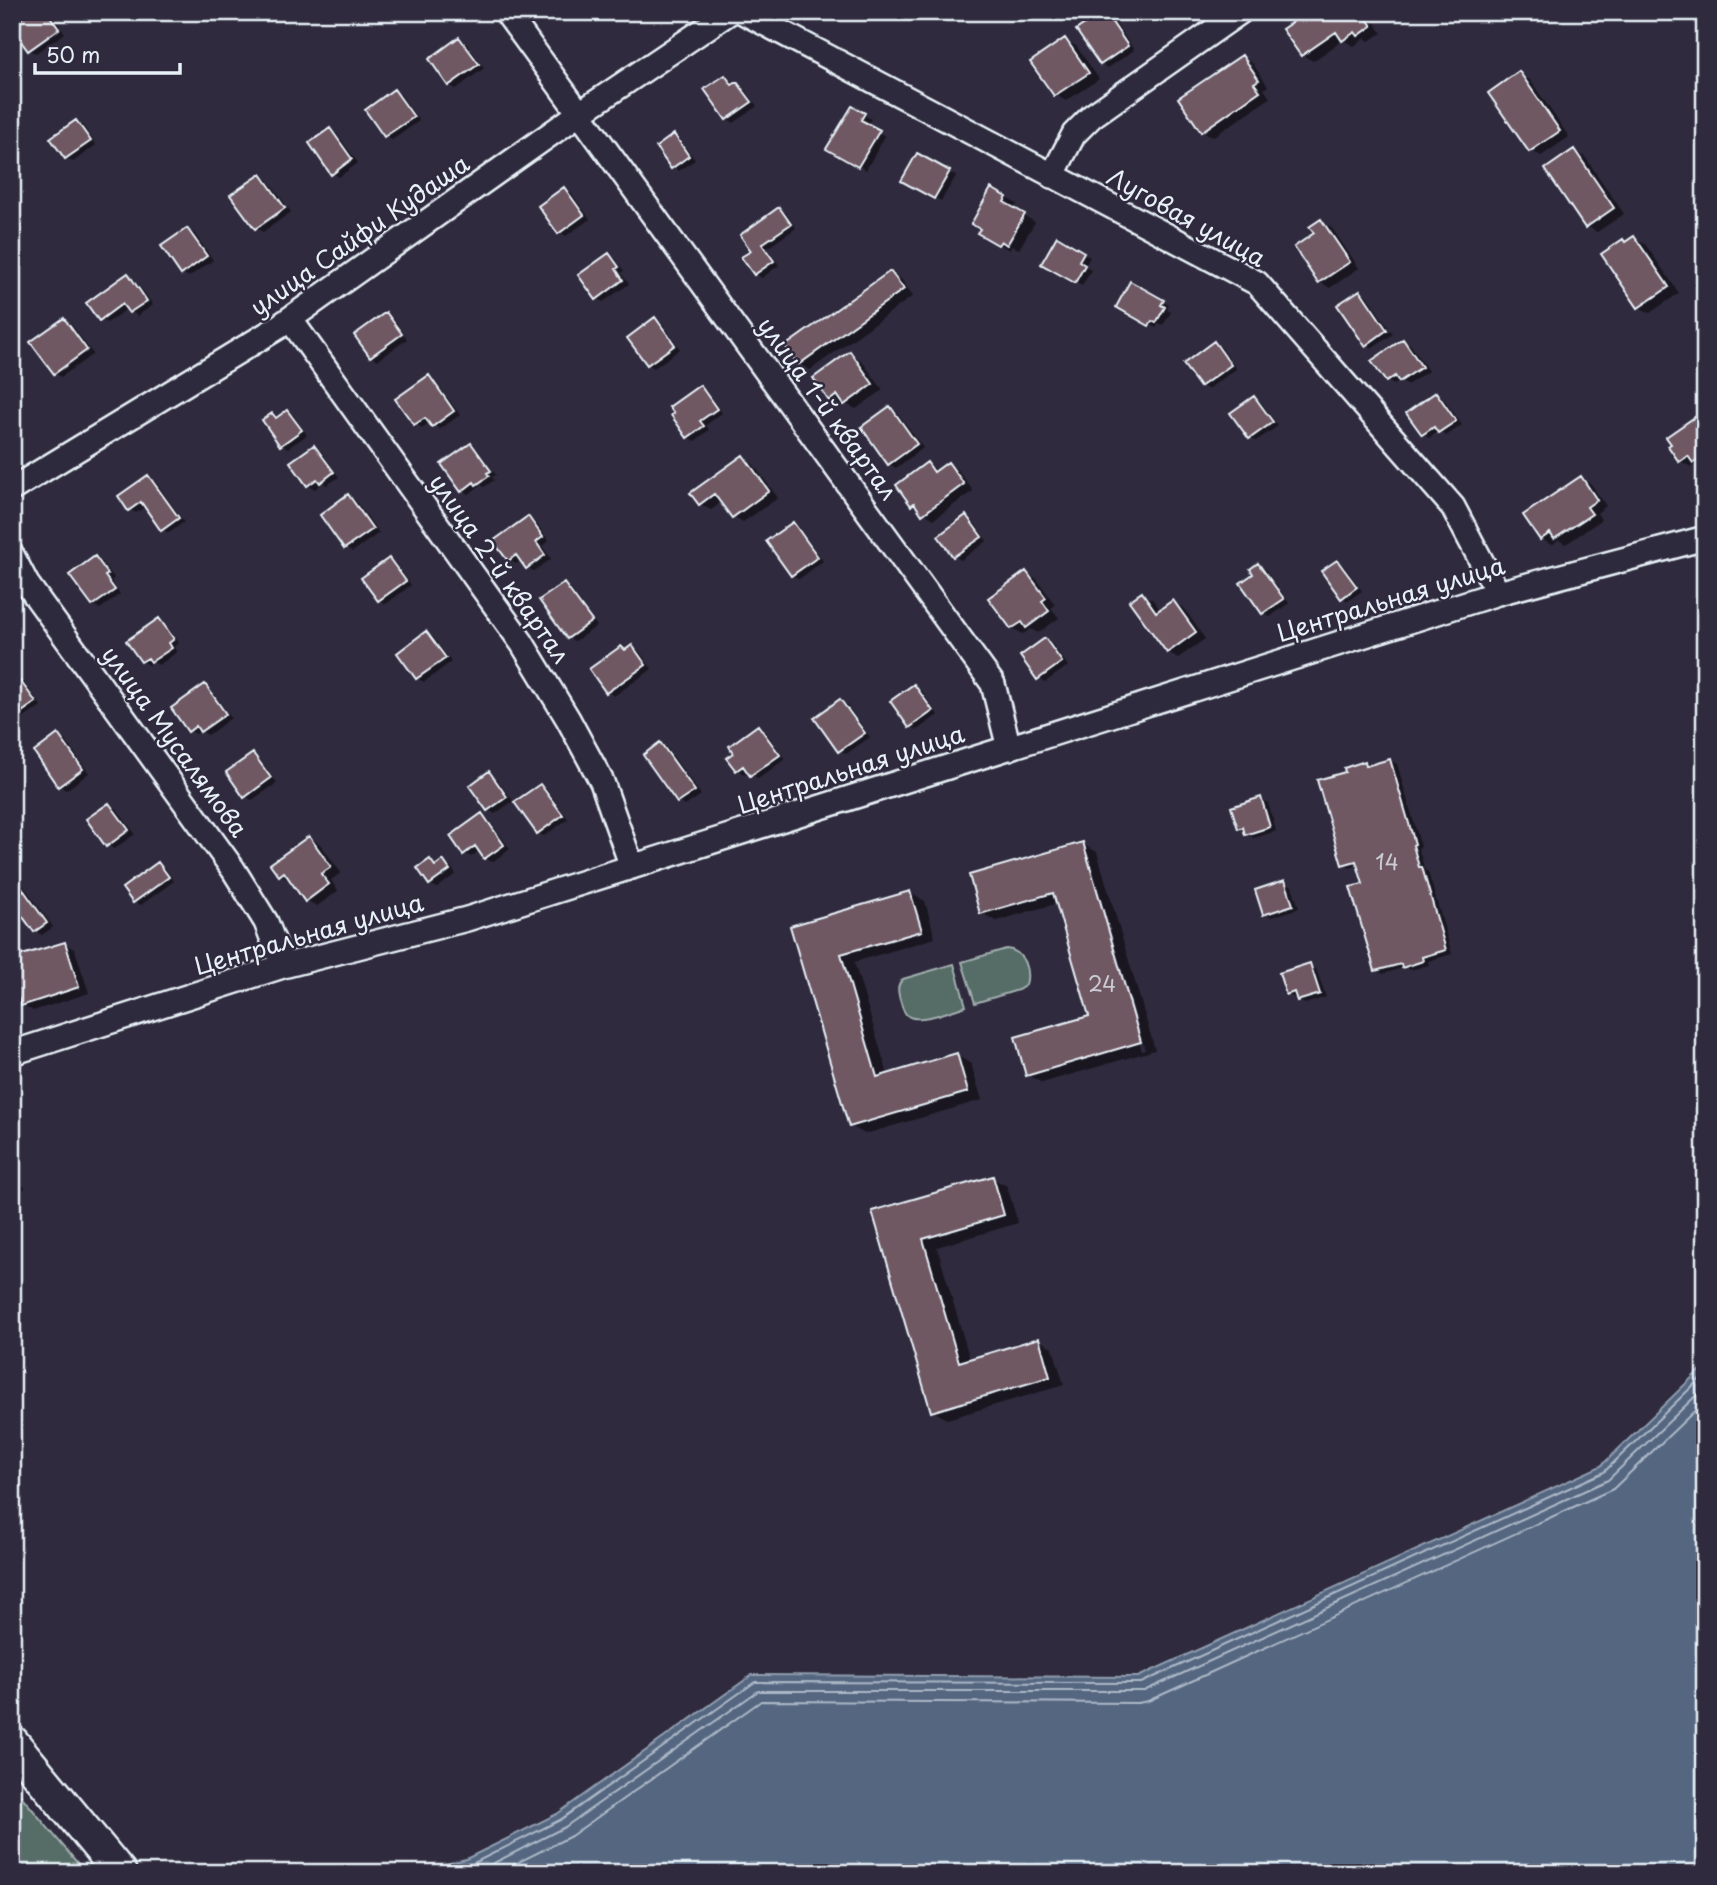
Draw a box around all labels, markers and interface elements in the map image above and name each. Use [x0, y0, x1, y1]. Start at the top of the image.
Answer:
scale bar [35, 32, 180, 76]
text: 50 m [46, 38, 100, 70]
street label: улица Сайфи Кудаша [242, 145, 476, 324]
street label: Луговая улица [1101, 158, 1273, 275]
street label: улица 1-й квартал [750, 309, 907, 507]
street label: улица 2-й квартал [422, 466, 580, 670]
street label: Центральная улица [1272, 546, 1509, 650]
street label: улица Мусалямова [94, 638, 257, 844]
street label: Центральная улица [732, 714, 968, 822]
house number: 14 [1375, 845, 1399, 877]
street label: Центральная улица [190, 883, 427, 983]
house number: 24 [1088, 967, 1116, 999]

